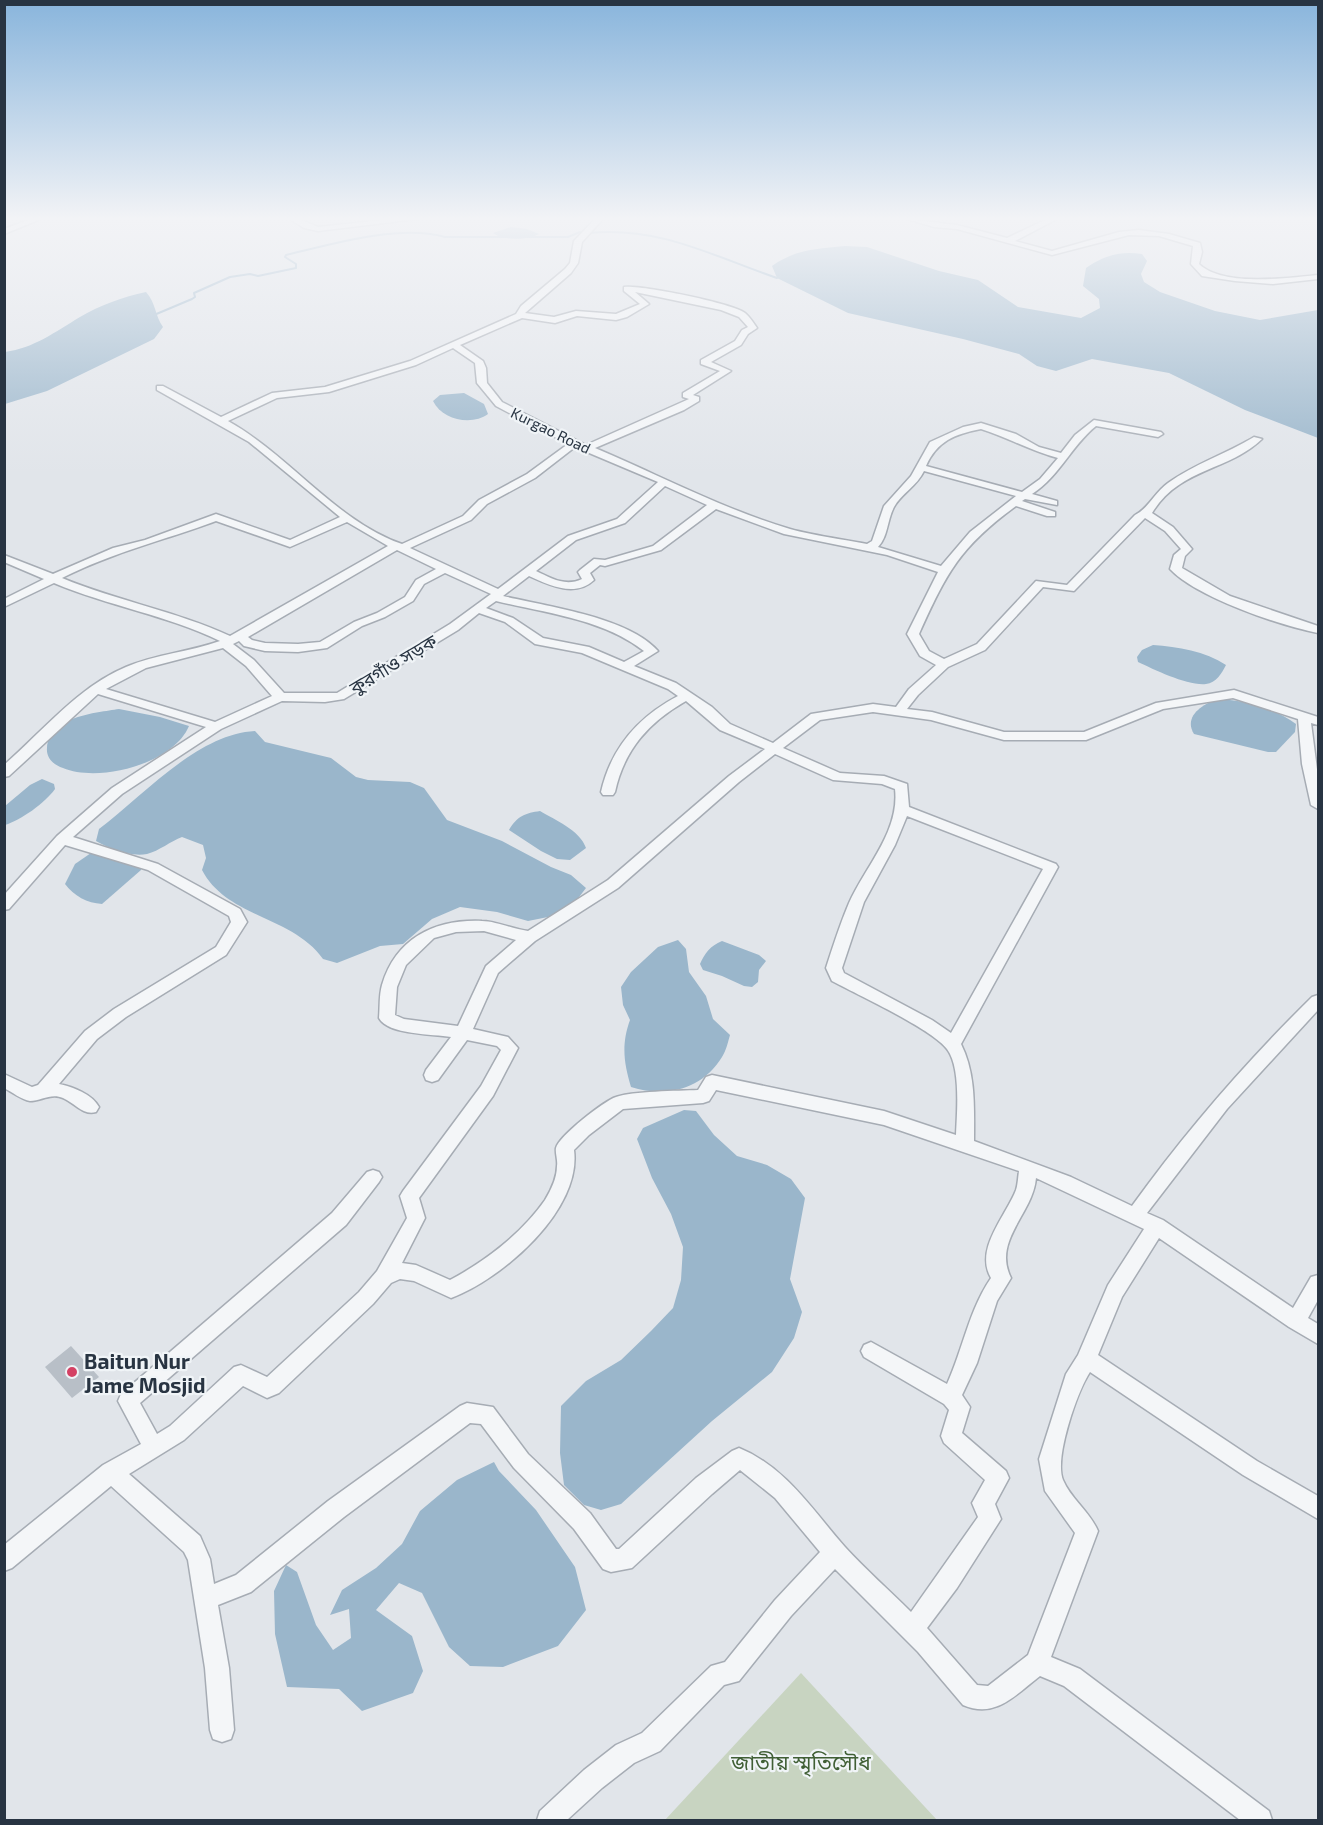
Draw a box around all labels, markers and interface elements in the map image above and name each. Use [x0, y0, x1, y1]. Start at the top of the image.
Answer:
street label: Kurgao Road [508, 403, 594, 457]
street label: কুরগাঁও সড়ক [345, 629, 441, 700]
place label: Baitun Nur Jame Mosjid [84, 1348, 206, 1397]
marker: Baitun Nur Jame Mosjid [65, 1365, 79, 1379]
park label: জাতীয় স্মৃতিসৌধ [730, 1749, 871, 1777]

